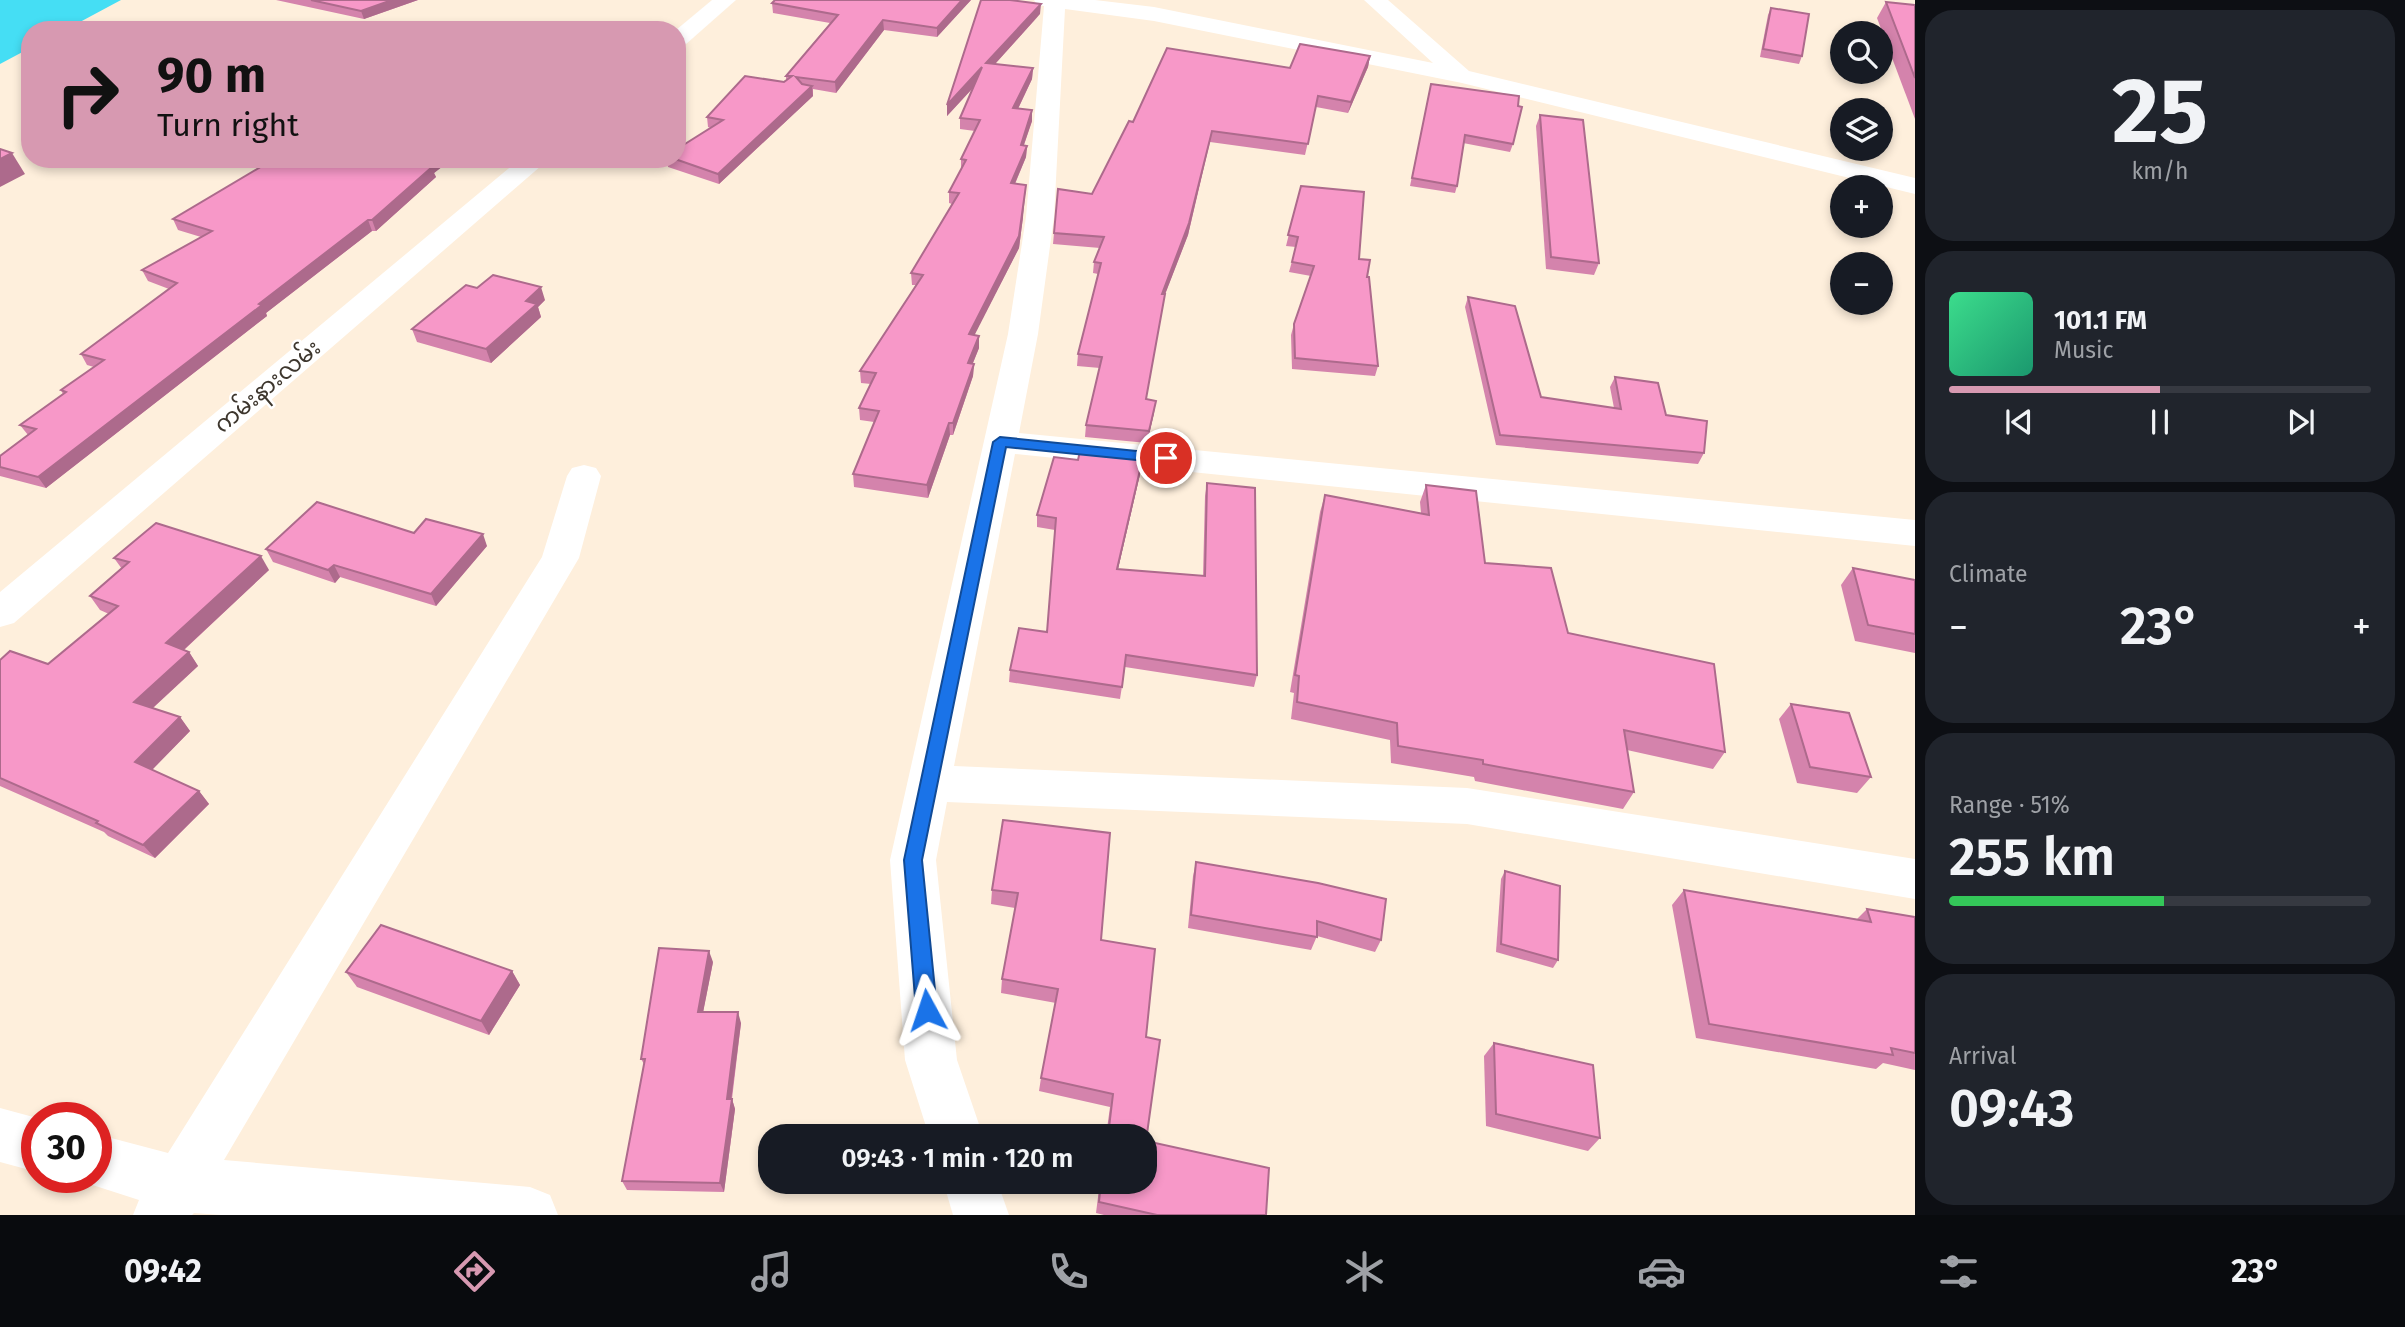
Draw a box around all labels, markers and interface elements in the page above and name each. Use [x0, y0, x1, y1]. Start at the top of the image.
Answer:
map controls [1830, 21, 1893, 315]
button: search [1830, 21, 1893, 84]
text: 90 m [157, 46, 266, 105]
icon: right [42, 49, 133, 140]
text: 25 [2112, 57, 2208, 166]
button: layers [1830, 98, 1893, 161]
text: Turn right [157, 106, 299, 144]
text: km/h [2132, 157, 2188, 185]
button: + [1830, 175, 1893, 238]
button: − [1830, 252, 1893, 315]
text: 101.1 FM [2054, 305, 2147, 336]
street label: ကမ်းနားလမ်း [207, 332, 329, 442]
text: Music [2054, 336, 2114, 364]
icon: previous [2000, 403, 2038, 441]
icon: pause [2141, 403, 2179, 441]
icon: next [2282, 403, 2320, 441]
pin [1136, 428, 1196, 488]
icon: arrive [1147, 439, 1185, 477]
text: Climate [1949, 560, 2028, 588]
text: 23° [2120, 595, 2200, 658]
text: − [1949, 604, 1968, 650]
text: + [2352, 604, 2371, 650]
text: Range · 51% [1949, 791, 2070, 819]
text: 255 km [1949, 826, 2115, 889]
position arrow [890, 973, 964, 1047]
text: Arrival [1949, 1042, 2016, 1070]
text: 09:43 [1949, 1077, 2074, 1140]
speed limit sign: 30 [21, 1102, 112, 1193]
text: 09:43 · 1 min · 120 m [842, 1143, 1073, 1174]
icon: directions [450, 1247, 499, 1296]
icon: music [747, 1247, 796, 1296]
icon: phone [1044, 1247, 1093, 1296]
icon: climate [1340, 1247, 1389, 1296]
icon: car [1637, 1247, 1686, 1296]
icon: filters [1934, 1247, 1983, 1296]
text: 09:42 [124, 1252, 202, 1290]
text: 23° [2231, 1252, 2281, 1290]

